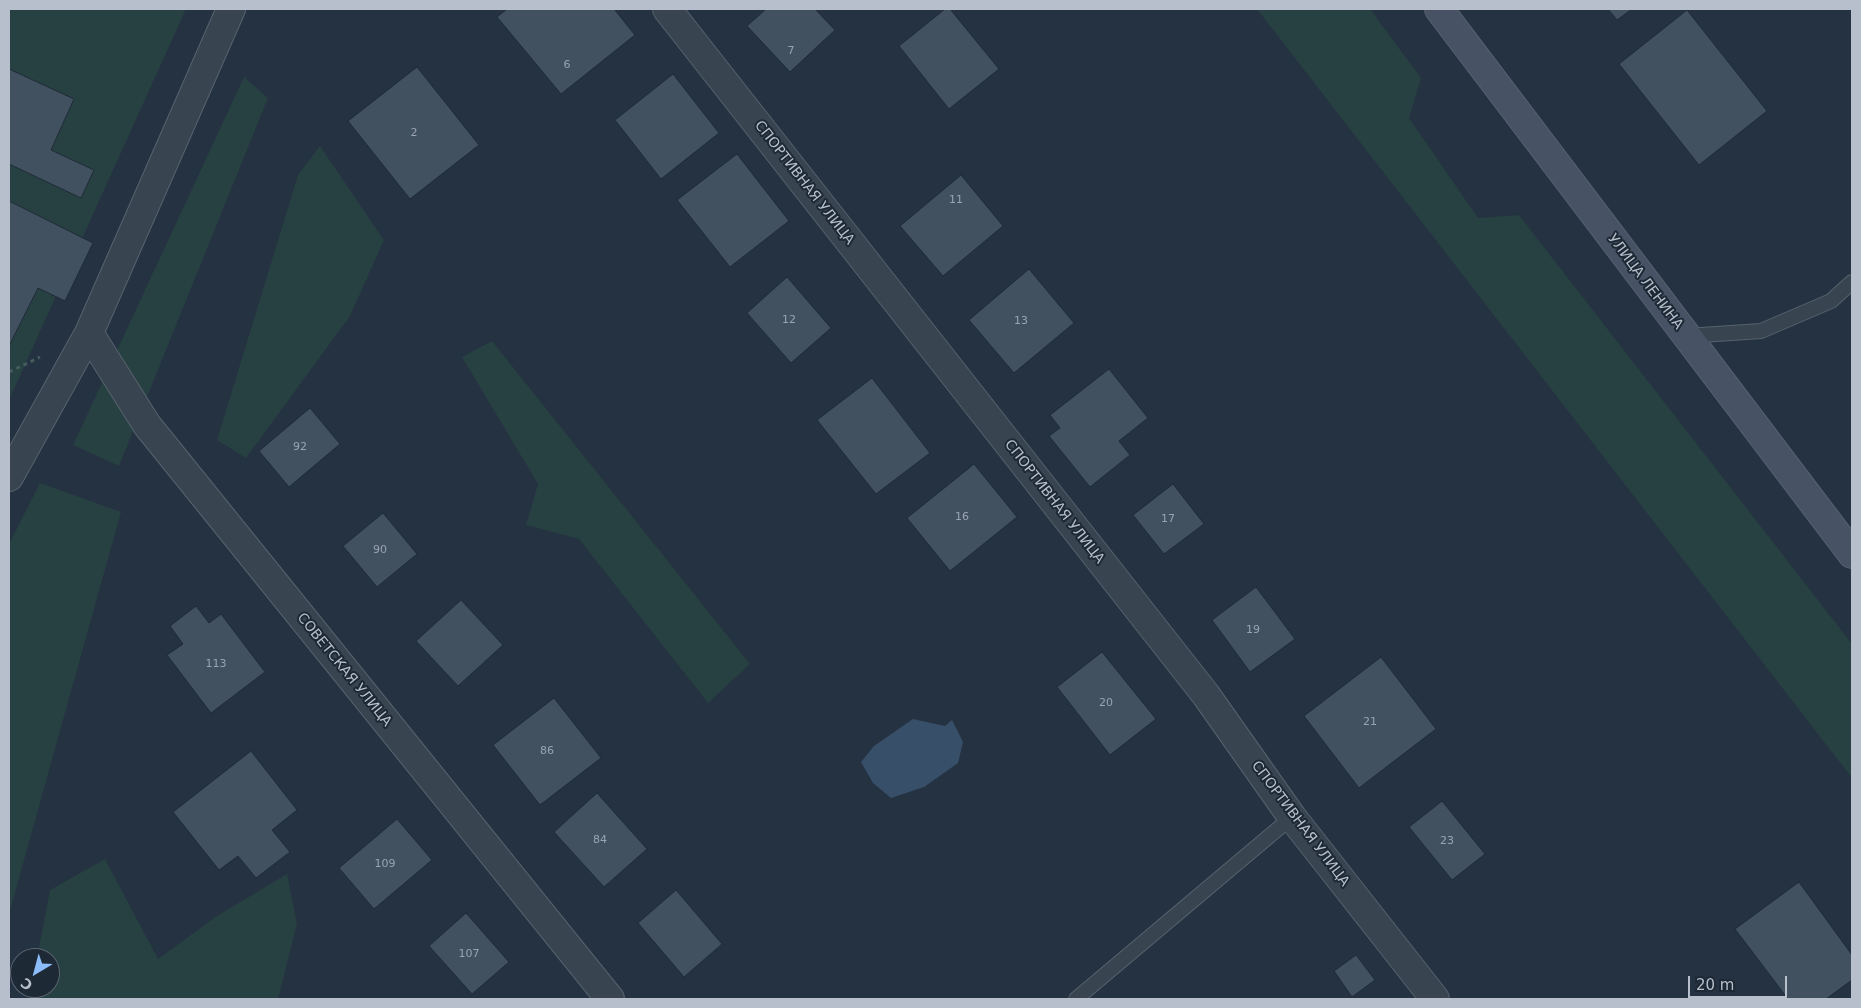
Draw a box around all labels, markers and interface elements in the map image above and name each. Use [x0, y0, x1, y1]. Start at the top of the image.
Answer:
house number: 7 [788, 44, 794, 58]
house number: 6 [564, 58, 570, 72]
street label: СПОРТИВНАЯ УЛИЦА [750, 118, 858, 248]
house number: 2 [411, 126, 417, 140]
house number: 11 [949, 193, 963, 207]
street label: УЛИЦА ЛЕНИНА [1604, 231, 1686, 333]
house number: 12 [782, 313, 796, 327]
house number: 13 [1014, 314, 1028, 328]
street label: СПОРТИВНАЯ УЛИЦА [1000, 437, 1108, 567]
house number: 92 [293, 440, 307, 454]
house number: 16 [955, 510, 969, 524]
house number: 17 [1161, 512, 1175, 526]
house number: 90 [373, 543, 387, 557]
street label: СОВЕТСКАЯ УЛИЦА [293, 610, 395, 730]
house number: 19 [1246, 623, 1260, 637]
house number: 113 [206, 657, 226, 671]
house number: 20 [1099, 696, 1113, 710]
house number: 21 [1363, 715, 1377, 729]
house number: 86 [540, 744, 554, 758]
street label: СПОРТИВНАЯ УЛИЦА [1247, 758, 1353, 890]
house number: 84 [593, 833, 607, 847]
house number: 23 [1440, 834, 1454, 848]
house number: 109 [375, 857, 395, 871]
house number: 107 [459, 947, 479, 961]
north arrow [10, 948, 60, 998]
scale bar [1691, 966, 1790, 998]
text: С [18, 975, 35, 994]
text: 20 m [1696, 976, 1734, 994]

